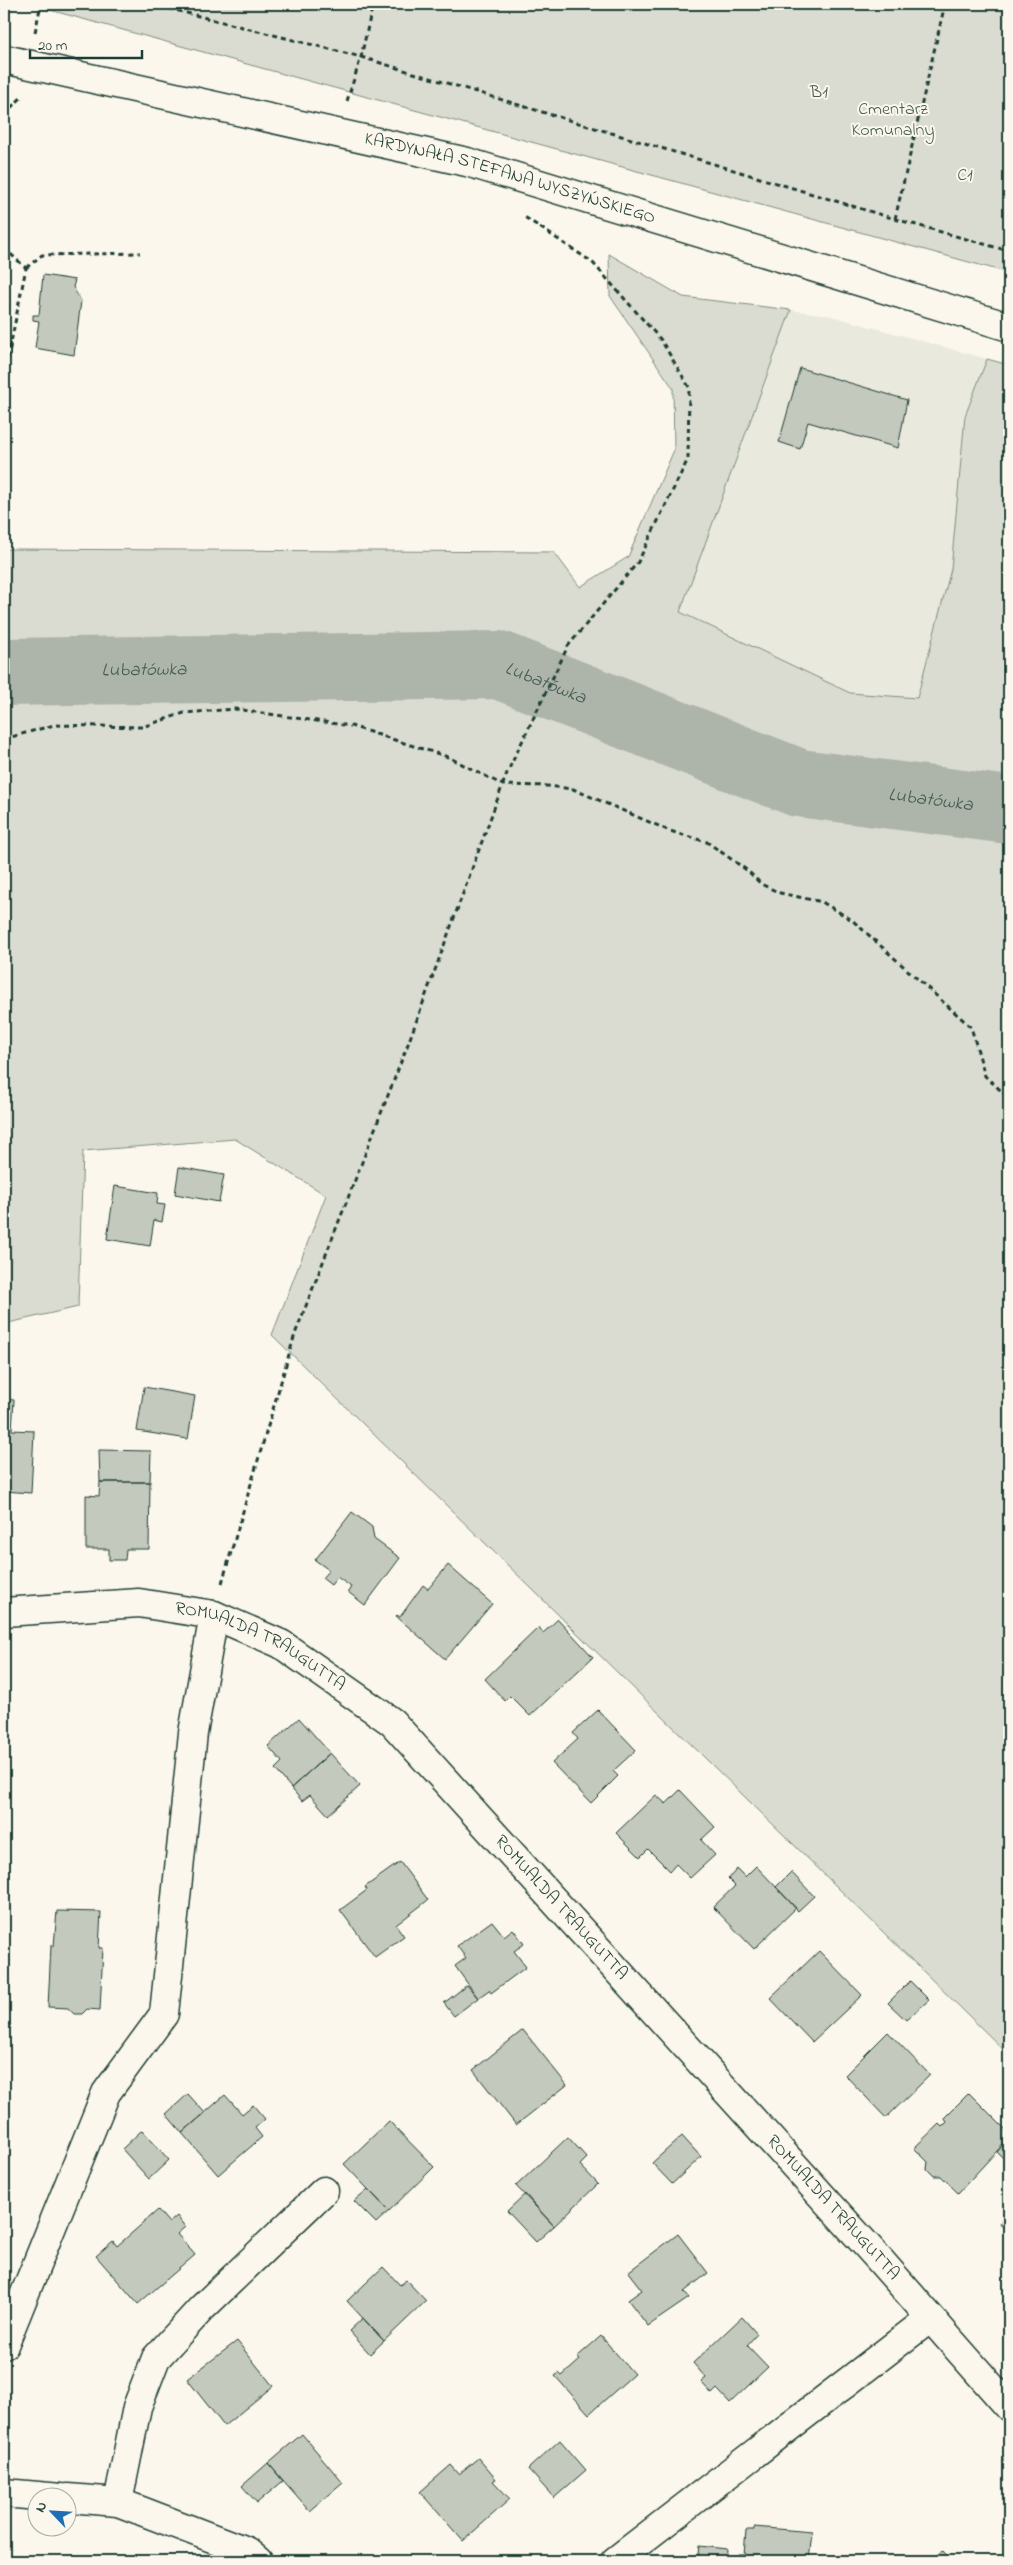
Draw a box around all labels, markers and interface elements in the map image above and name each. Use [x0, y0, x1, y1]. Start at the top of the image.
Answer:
scale bar [30, 28, 142, 60]
text: 20 m [38, 35, 68, 57]
park label: B1 [809, 80, 828, 106]
park label: Cmentarz Komunalny [852, 97, 934, 144]
street label: KARDYNAŁA STEFANA WYSZYŃSKIEGO [362, 127, 659, 232]
park label: C1 [957, 163, 973, 189]
water label: Lubatówka [501, 655, 591, 712]
water label: Lubatówka [101, 656, 187, 684]
water label: Lubatówka [887, 781, 975, 819]
street label: ROMUALDA TRAUGUTTA [173, 1596, 350, 1698]
street label: ROMUALDA TRAUGUTTA [488, 1830, 633, 1986]
street label: ROMUALDA TRAUGUTTA [760, 2130, 905, 2287]
north arrow [28, 2488, 78, 2538]
text: N [30, 2498, 53, 2516]

